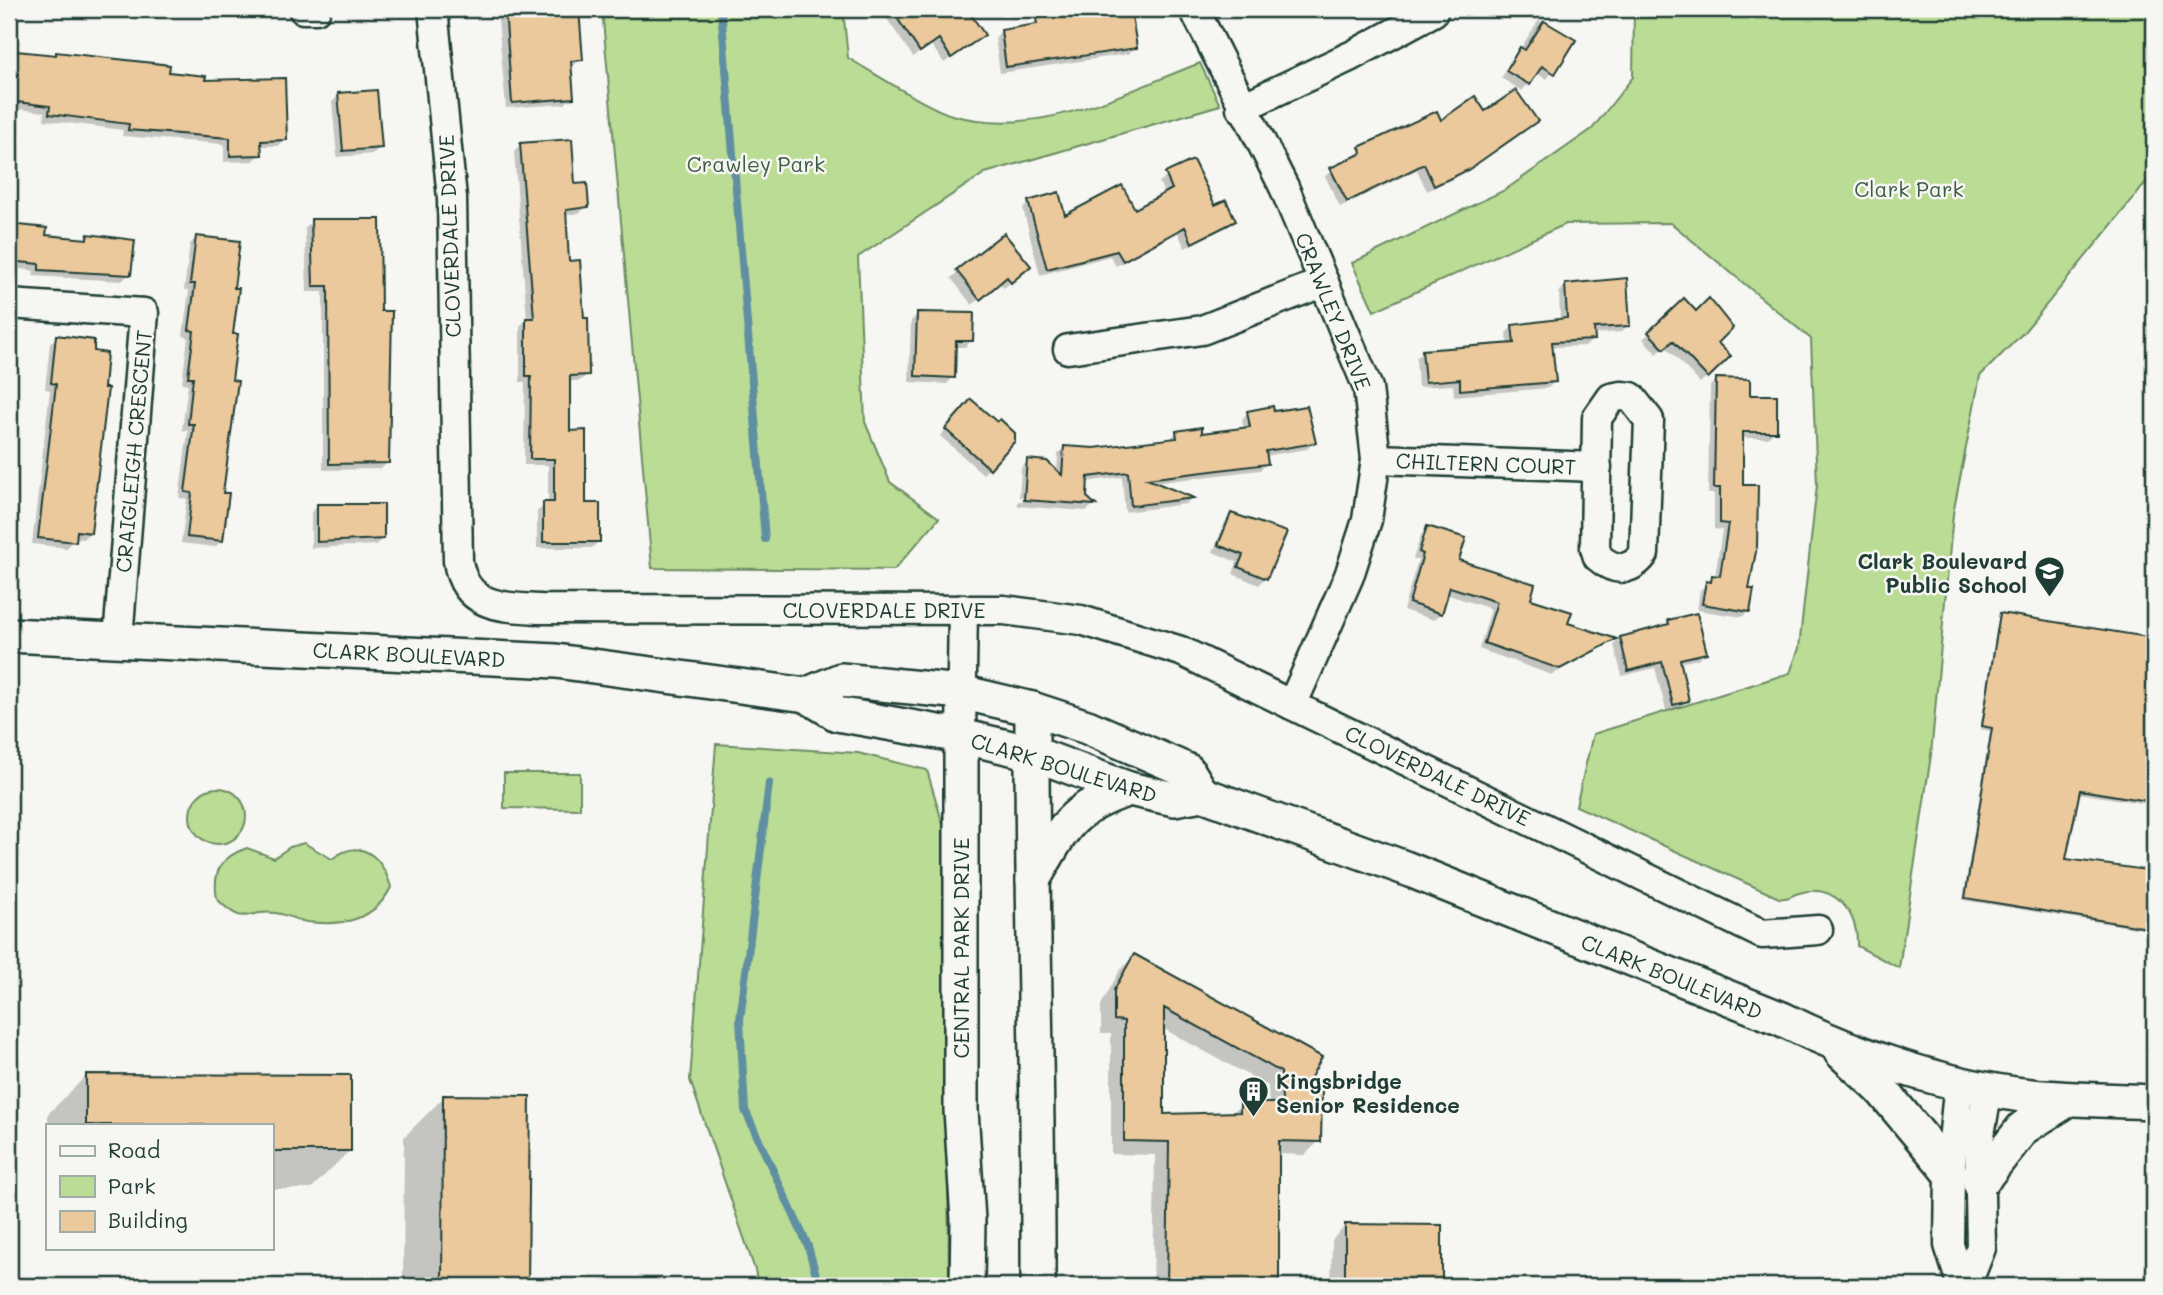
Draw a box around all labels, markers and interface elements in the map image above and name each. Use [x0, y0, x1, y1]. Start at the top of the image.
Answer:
street label: CLOVERDALE DRIVE [432, 134, 466, 338]
park label: Crawley Park [687, 150, 825, 177]
park label: Clark Park [1854, 175, 1964, 202]
street label: CRAWLEY DRIVE [1290, 228, 1378, 394]
street label: CRAIGLEIGH CRESCENT [109, 328, 157, 574]
street label: CHILTERN COURT [1395, 446, 1577, 480]
place label: Clark Boulevard Public School [1857, 547, 2027, 598]
school or university icon: Clark Boulevard Public School [2033, 555, 2067, 599]
street label: CLOVERDALE DRIVE [782, 596, 986, 623]
street label: CLARK BOULEVARD [312, 635, 506, 673]
street label: CLOVERDALE DRIVE [1341, 718, 1535, 832]
street label: CLARK BOULEVARD [968, 726, 1160, 808]
street label: CENTRAL PARK DRIVE [947, 837, 974, 1059]
street label: CLARK BOULEVARD [1577, 927, 1767, 1025]
place label: Kingsbridge Senior Residence [1276, 1067, 1460, 1118]
building icon: Kingsbridge Senior Residence [1236, 1075, 1270, 1119]
legend [46, 1124, 273, 1250]
text: Road [108, 1136, 160, 1163]
text: Park [108, 1172, 156, 1199]
text: Building [108, 1206, 188, 1233]

